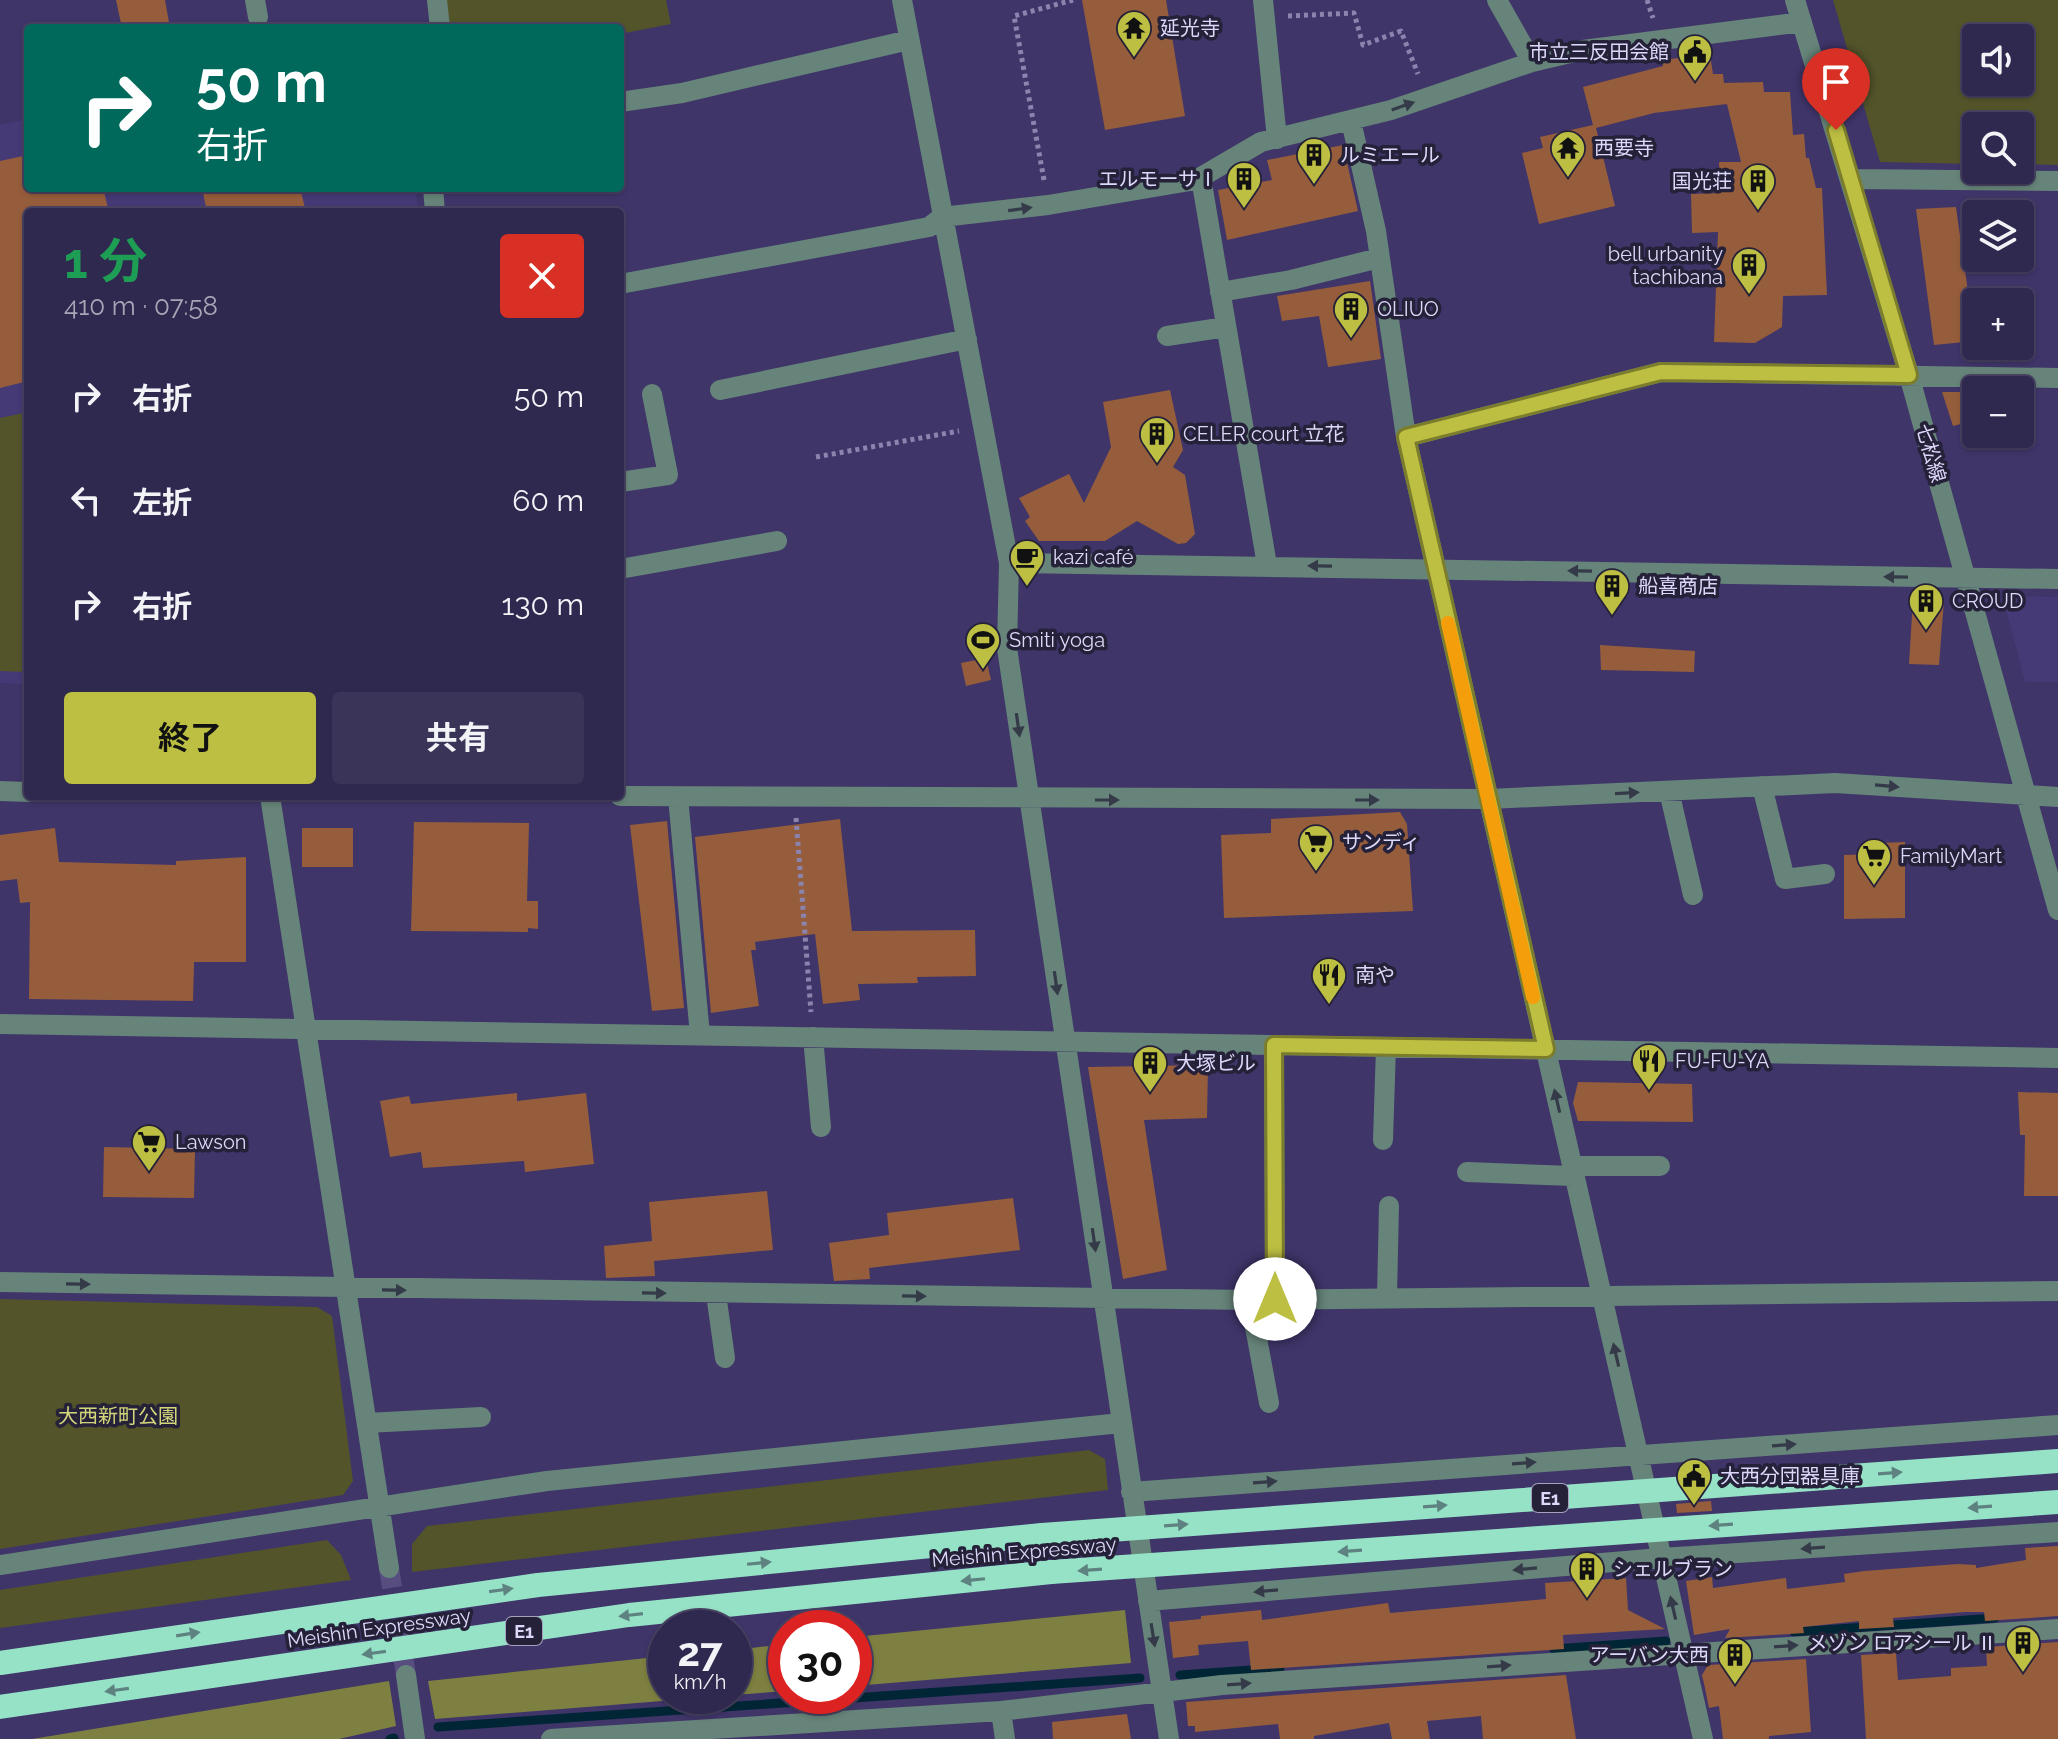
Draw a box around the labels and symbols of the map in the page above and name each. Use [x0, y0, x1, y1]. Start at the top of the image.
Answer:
temple icon: 延光寺 [1115, 9, 1153, 59]
place label: 延光寺 [1160, 16, 1220, 40]
public building icon: 市立三反田会館 [1676, 33, 1714, 83]
place label: 市立三反田会館 [1529, 40, 1669, 64]
pin [1802, 48, 1870, 130]
one-way arrow [1391, 99, 1415, 111]
temple icon: 西要寺 [1549, 129, 1587, 179]
building icon: ルミエール [1295, 136, 1333, 186]
place label: 西要寺 [1594, 136, 1654, 160]
place label: ルミエール [1340, 143, 1440, 167]
building icon: エルモーサⅠ [1225, 160, 1263, 210]
building icon: 国光荘 [1739, 162, 1777, 212]
place label: エルモーサⅠ [1098, 167, 1218, 191]
place label: 国光荘 [1672, 169, 1732, 193]
one-way arrow [1008, 202, 1033, 215]
place label: bell urbanity tachibana [1608, 242, 1723, 289]
building icon: bell urbanity tachibana [1730, 246, 1768, 296]
building icon: OLIUO [1332, 290, 1370, 340]
place label: OLIUO [1377, 297, 1439, 321]
building icon: CELER court 立花 [1138, 415, 1176, 465]
street label: 七松線 [1911, 421, 1951, 485]
place label: CELER court 立花 [1183, 422, 1344, 446]
cafe icon: kazi café [1008, 538, 1046, 588]
place label: kazi café [1053, 545, 1134, 569]
one-way arrow [1307, 560, 1332, 572]
one-way arrow [1567, 565, 1592, 578]
building icon: 船喜商店 [1593, 567, 1631, 617]
one-way arrow [1883, 571, 1908, 584]
place label: 船喜商店 [1638, 574, 1718, 598]
building icon: CROUD [1907, 582, 1945, 632]
place label: CROUD [1952, 589, 2023, 613]
sports icon: Smiti yoga [964, 621, 1002, 671]
place label: Smiti yoga [1009, 628, 1105, 652]
one-way arrow [1012, 713, 1025, 738]
one-way arrow [1875, 780, 1900, 793]
one-way arrow [1615, 786, 1640, 799]
one-way arrow [1355, 793, 1380, 806]
one-way arrow [1095, 794, 1120, 806]
supermarket icon: サンディ [1297, 823, 1335, 873]
place label: サンディ [1342, 830, 1421, 854]
supermarket icon: FamilyMart [1855, 837, 1893, 887]
place label: FamilyMart [1900, 844, 2002, 868]
restaurant icon: 南や [1310, 956, 1348, 1006]
place label: 南や [1355, 963, 1395, 987]
one-way arrow [1050, 971, 1063, 996]
restaurant icon: FU-FU-YA [1630, 1042, 1668, 1092]
building icon: 大塚ビル [1131, 1044, 1169, 1094]
place label: FU-FU-YA [1675, 1049, 1770, 1073]
place label: 大塚ビル [1176, 1051, 1256, 1075]
one-way arrow [1550, 1089, 1563, 1114]
supermarket icon: Lawson [130, 1123, 168, 1173]
place label: Lawson [175, 1130, 246, 1154]
one-way arrow [1088, 1228, 1101, 1253]
position arrow [1233, 1257, 1317, 1341]
one-way arrow [66, 1277, 91, 1290]
one-way arrow [382, 1284, 407, 1296]
one-way arrow [642, 1287, 667, 1299]
one-way arrow [902, 1290, 927, 1303]
one-way arrow [1609, 1342, 1622, 1367]
park label: 大西新町公園 [58, 1404, 178, 1428]
one-way arrow [1772, 1438, 1797, 1451]
one-way arrow [1512, 1456, 1537, 1469]
public building icon: 大西分団器具庫 [1675, 1457, 1713, 1507]
place label: 大西分団器具庫 [1720, 1464, 1860, 1488]
one-way arrow [1878, 1466, 1903, 1479]
one-way arrow [1253, 1475, 1278, 1488]
road number: E1 [1532, 1484, 1568, 1512]
one-way arrow [1423, 1499, 1448, 1512]
one-way arrow [1967, 1501, 1992, 1514]
one-way arrow [1164, 1518, 1189, 1531]
one-way arrow [1708, 1519, 1733, 1532]
street label: Meishin Expressway [931, 1532, 1118, 1572]
one-way arrow [1800, 1542, 1825, 1555]
one-way arrow [1337, 1545, 1362, 1558]
building icon: シェルブラン [1568, 1550, 1606, 1600]
one-way arrow [747, 1556, 772, 1569]
place label: シェルブラン [1613, 1557, 1733, 1581]
one-way arrow [1512, 1563, 1537, 1576]
one-way arrow [1077, 1564, 1102, 1577]
one-way arrow [960, 1574, 985, 1587]
one-way arrow [489, 1584, 514, 1597]
one-way arrow [1253, 1585, 1278, 1598]
one-way arrow [1666, 1596, 1679, 1621]
street label: Meishin Expressway [285, 1603, 473, 1653]
one-way arrow [618, 1609, 643, 1622]
speed limit sign: 30 [768, 1610, 872, 1714]
road number: E1 [506, 1617, 542, 1645]
one-way arrow [1147, 1623, 1160, 1648]
building icon: メゾン ロアシール Ⅱ [2004, 1624, 2042, 1674]
one-way arrow [176, 1627, 201, 1640]
place label: メゾン ロアシール Ⅱ [1808, 1631, 1997, 1655]
building icon: アーバン大西 [1716, 1636, 1754, 1686]
one-way arrow [1774, 1639, 1799, 1652]
place label: アーバン大西 [1589, 1643, 1709, 1667]
one-way arrow [361, 1647, 386, 1660]
one-way arrow [1487, 1659, 1512, 1672]
one-way arrow [1227, 1677, 1252, 1690]
one-way arrow [104, 1684, 129, 1697]

